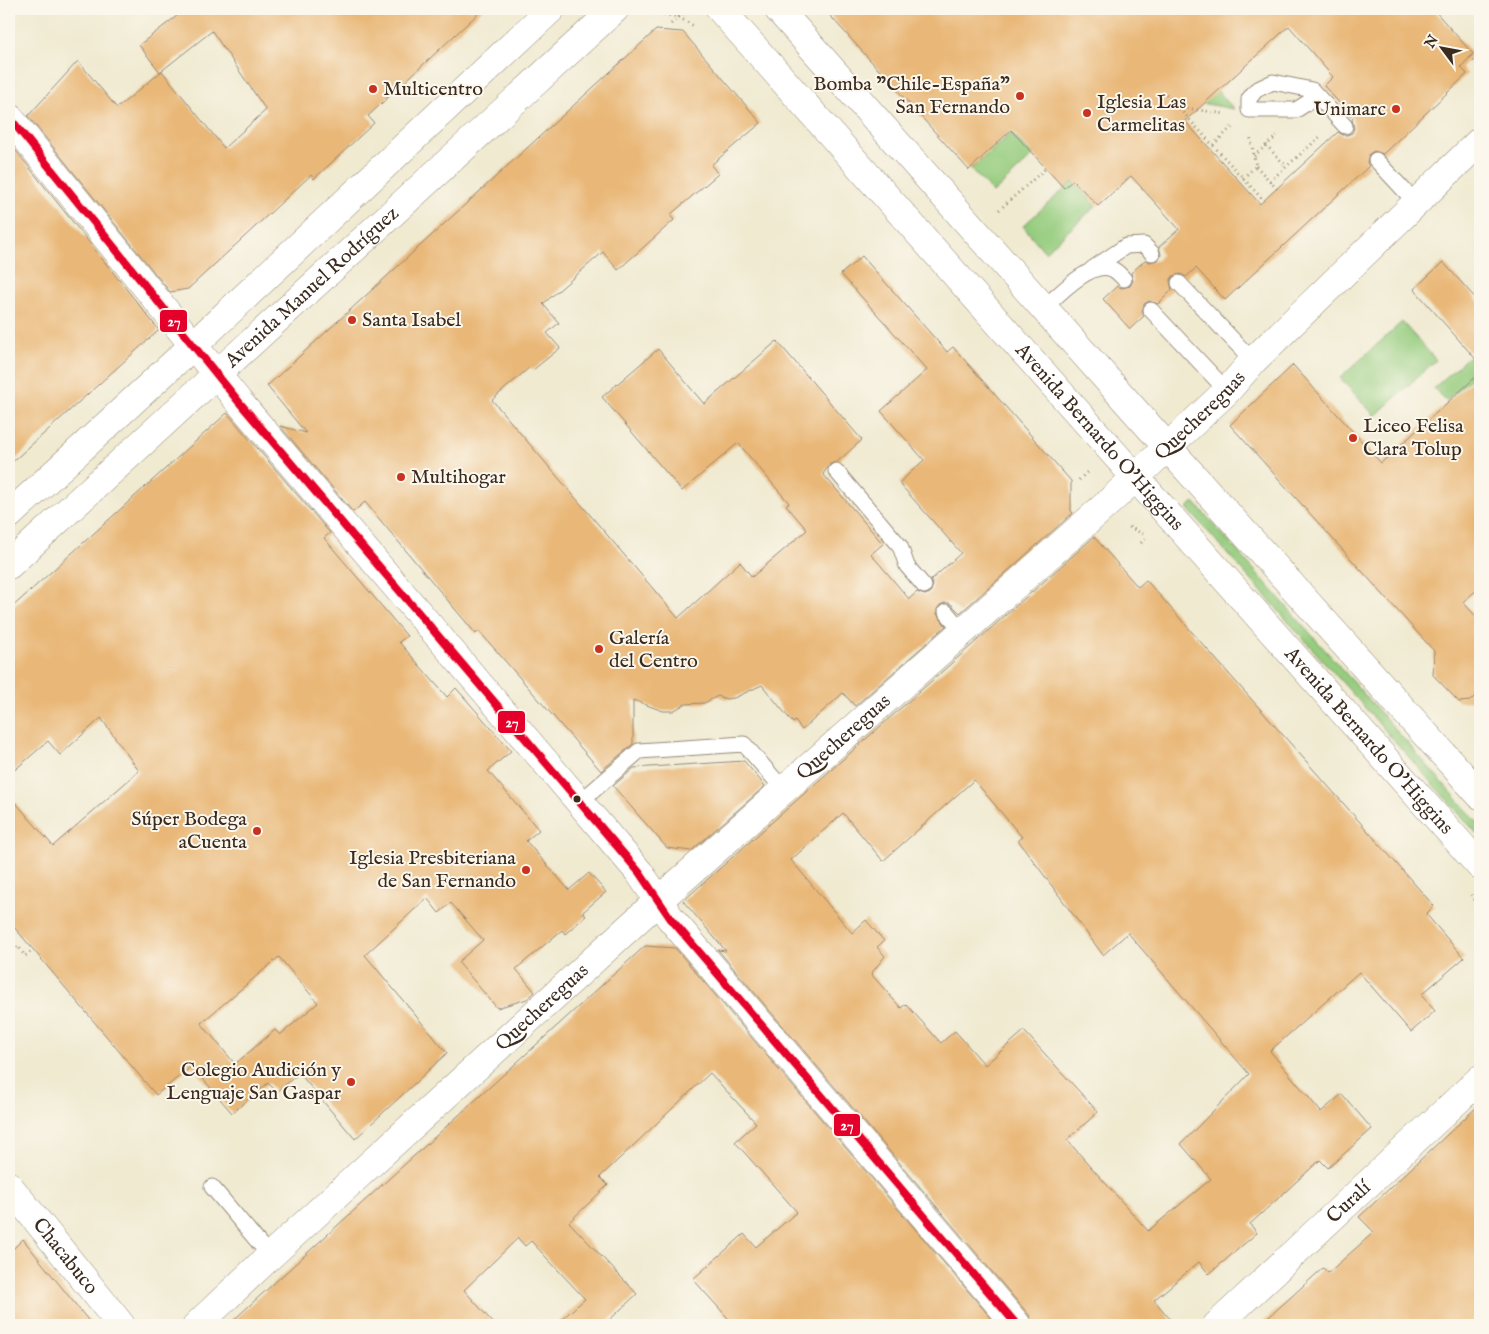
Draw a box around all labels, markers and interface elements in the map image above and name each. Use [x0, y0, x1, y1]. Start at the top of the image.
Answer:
north arrow [1416, 22, 1466, 72]
text: N [1420, 32, 1443, 52]
place label: Bomba "Chile-España" San Fernando [813, 72, 1010, 120]
place label: Multicentro [383, 77, 483, 102]
marker: Multicentro [367, 83, 379, 95]
marker: Bomba "Chile-España" San Fernando [1014, 90, 1026, 102]
place label: Iglesia Las Carmelitas [1097, 90, 1186, 138]
place label: Unimarc [1314, 97, 1386, 122]
marker: Unimarc [1390, 103, 1402, 115]
marker: Iglesia Las Carmelitas [1081, 107, 1093, 119]
street label: Avenida Manuel Rodríguez [219, 201, 404, 374]
place label: Santa Isabel [362, 308, 462, 333]
line badge: 27 [159, 309, 188, 333]
text: 27 [168, 313, 181, 331]
marker: Santa Isabel [346, 314, 358, 326]
street label: Avenida Bernardo O'Higgins [1009, 337, 1189, 536]
street label: Quechereguas [1149, 366, 1251, 466]
place label: Liceo Felisa Clara Tolup [1363, 414, 1464, 462]
marker: Liceo Felisa Clara Tolup [1347, 432, 1359, 444]
place label: Multihogar [411, 465, 506, 490]
marker: Multihogar [395, 471, 407, 483]
place label: Galería del Centro [609, 626, 698, 674]
street label: Avenida Bernardo O'Higgins [1278, 641, 1459, 840]
marker: Galería del Centro [593, 643, 605, 655]
street label: Quechereguas [791, 689, 896, 785]
line badge: 27 [497, 710, 526, 734]
text: 27 [506, 714, 519, 732]
unlabelled marker [572, 794, 582, 804]
place label: Súper Bodega aCuenta [131, 807, 247, 855]
marker: Súper Bodega aCuenta [251, 825, 263, 837]
place label: Iglesia Presbiteriana de San Fernando [349, 846, 516, 894]
marker: Iglesia Presbiteriana de San Fernando [520, 864, 532, 876]
street label: Quechereguas [490, 958, 594, 1056]
place label: Colegio Audición y Lenguaje San Gaspar [166, 1058, 342, 1106]
marker: Colegio Audición y Lenguaje San Gaspar [345, 1076, 357, 1088]
line badge: 27 [833, 1113, 861, 1137]
text: 27 [841, 1117, 854, 1135]
street label: Curalí [1321, 1174, 1377, 1229]
street label: Chacabuco [27, 1213, 104, 1300]

